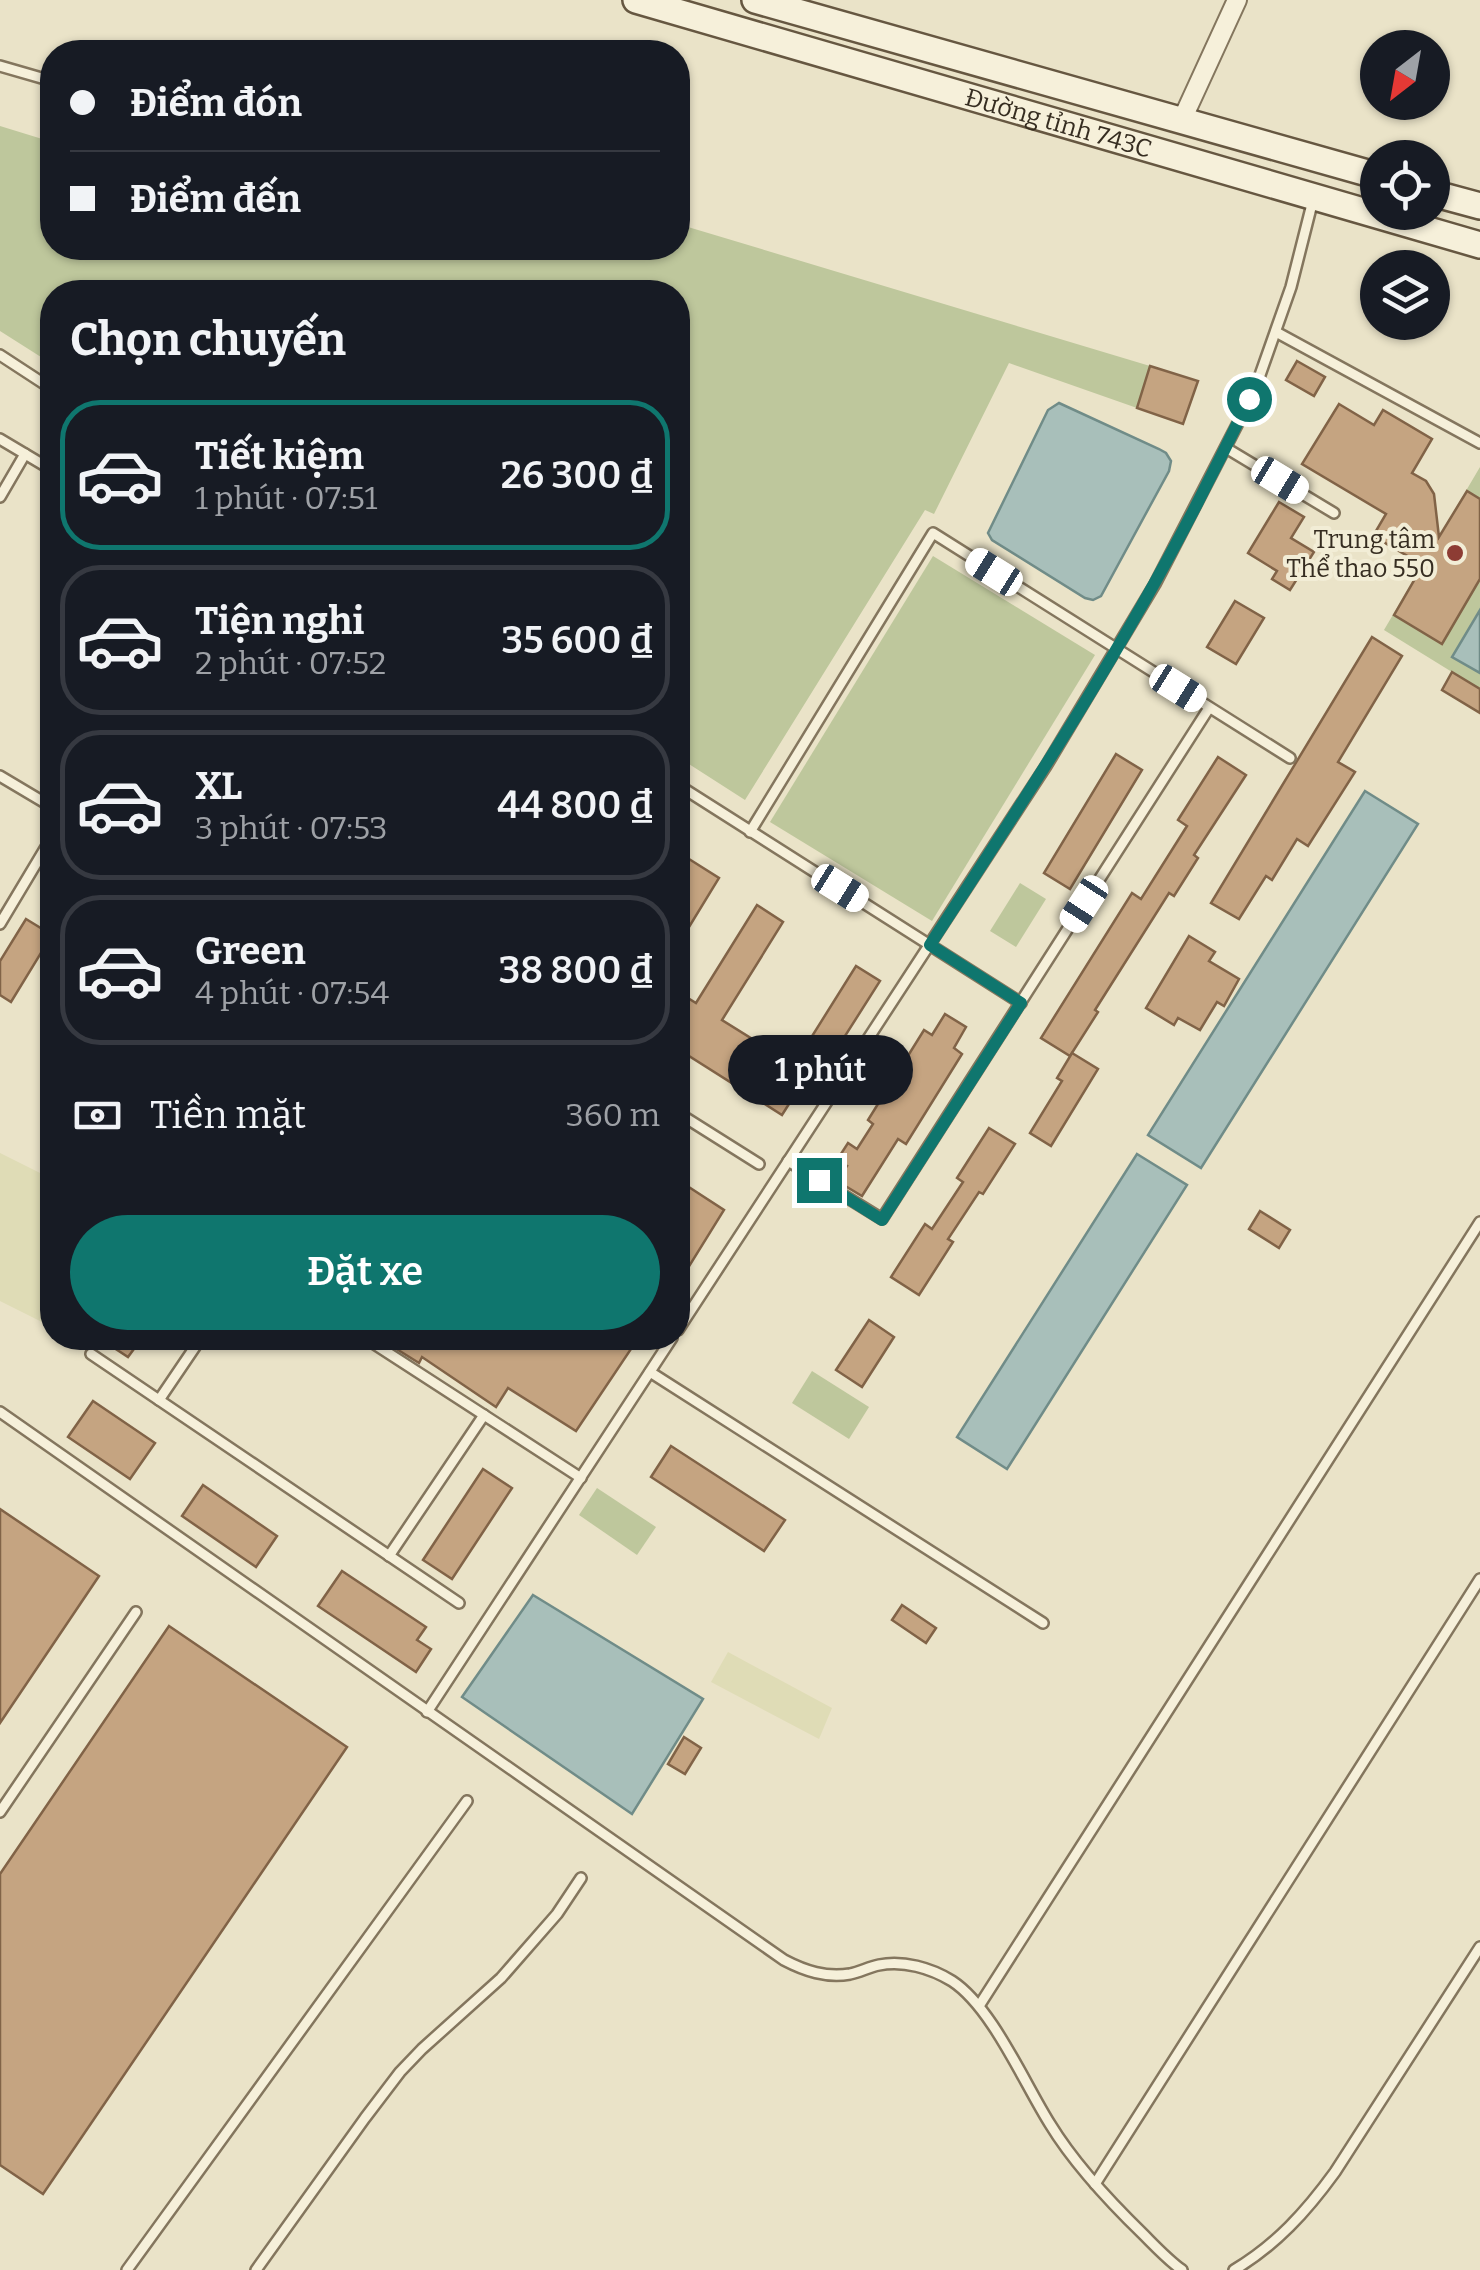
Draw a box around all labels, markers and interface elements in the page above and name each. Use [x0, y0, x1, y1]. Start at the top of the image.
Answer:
north arrow [1360, 30, 1450, 120]
map controls [1360, 30, 1450, 340]
text: Điểm đón [130, 80, 302, 126]
street label: Đường tỉnh 743C [962, 82, 1155, 165]
button: locate [1360, 140, 1450, 230]
text: Điểm đến [130, 176, 301, 222]
button: layers [1360, 250, 1450, 340]
text: Chọn chuyến [70, 313, 346, 367]
route start [1227, 377, 1272, 422]
icon: car [75, 430, 165, 520]
text: Tiết kiệm [195, 433, 364, 479]
text: 26 300 ₫ [501, 452, 655, 498]
car [1247, 452, 1313, 508]
text: 1 phút · 07:51 [195, 479, 377, 517]
place label: Trung tâm Thể thao 550 [1286, 525, 1435, 584]
marker: Trung tâm Thể thao 550 [1444, 542, 1466, 564]
car [961, 543, 1027, 601]
icon: car [75, 595, 165, 685]
text: Tiện nghi [195, 598, 364, 644]
text: 35 600 ₫ [501, 617, 655, 663]
text: 2 phút · 07:52 [195, 644, 386, 682]
car [1145, 659, 1211, 717]
icon: car [75, 760, 165, 850]
text: XL [195, 763, 242, 809]
text: 44 800 ₫ [497, 782, 655, 828]
text: 3 phút · 07:53 [195, 809, 388, 847]
car [807, 859, 873, 917]
car [1055, 871, 1113, 937]
icon: car [75, 925, 165, 1015]
text: Green [195, 928, 306, 974]
text: 38 800 ₫ [498, 947, 655, 993]
text: 4 phút · 07:54 [195, 974, 389, 1012]
callout: 1 phút [726, 1035, 912, 1105]
text: 1 phút [775, 1051, 866, 1089]
icon: cash [70, 1088, 125, 1143]
text: Tiền mặt [150, 1092, 306, 1138]
text: 360 m [566, 1096, 660, 1134]
route end [797, 1158, 842, 1203]
button: Đặt xe [70, 1215, 660, 1330]

